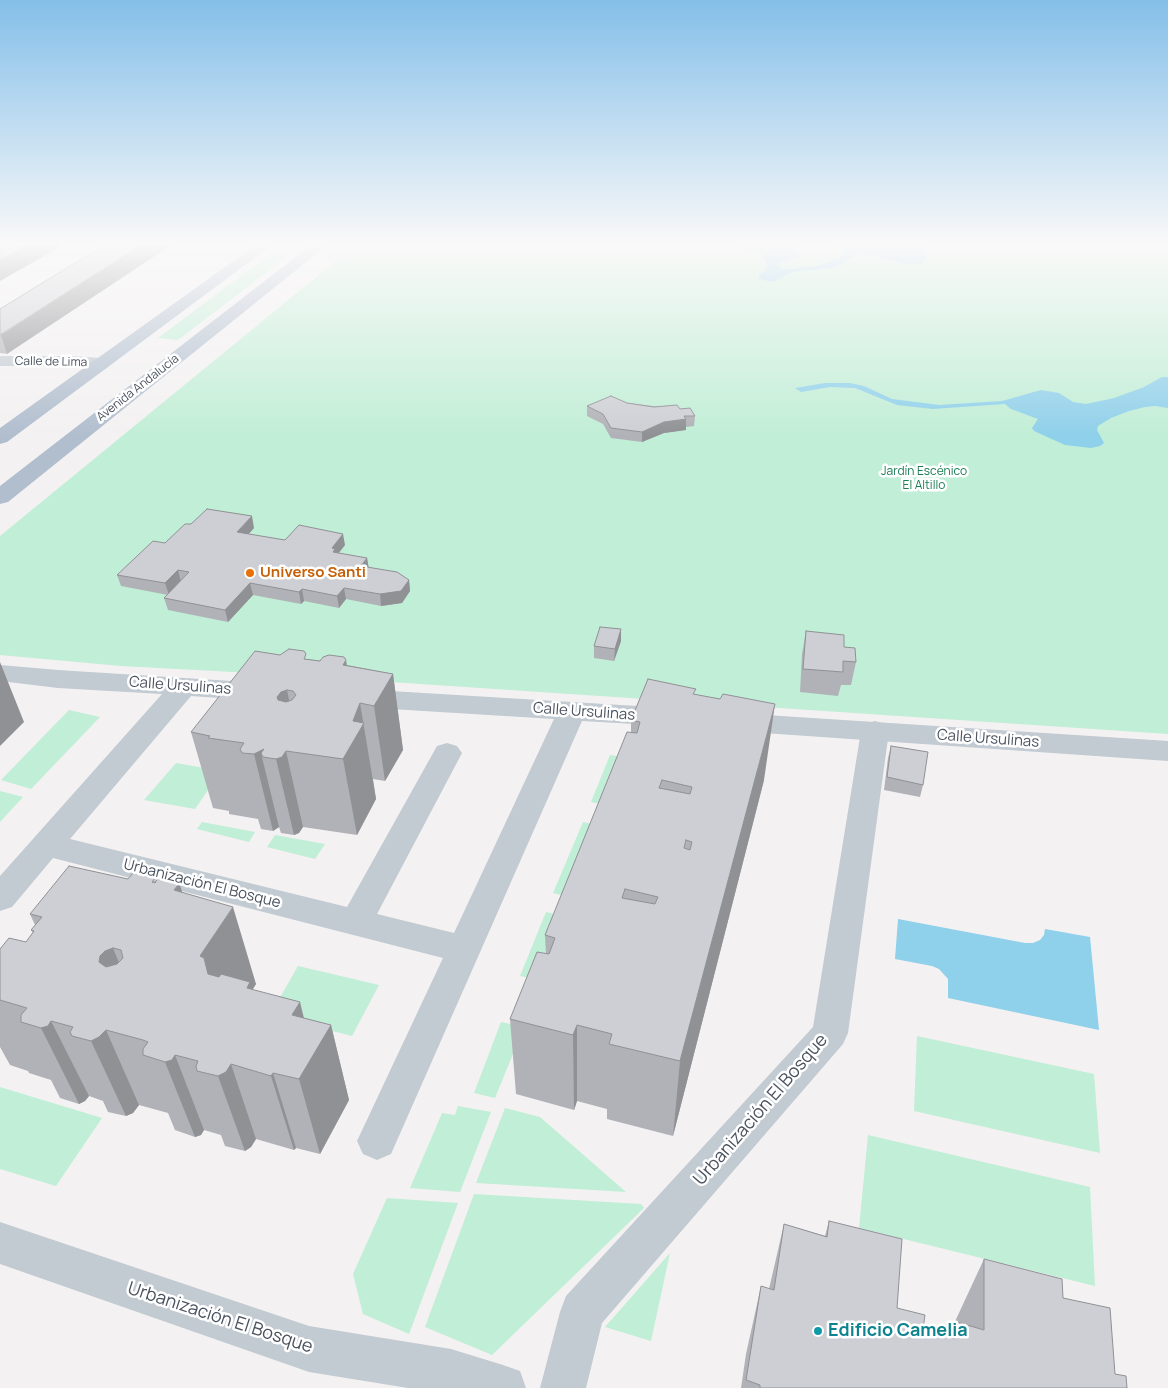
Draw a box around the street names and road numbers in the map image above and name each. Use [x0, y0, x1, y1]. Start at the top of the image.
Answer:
street label: Avenida Andalucía [94, 351, 182, 425]
street label: Calle de Lima [15, 354, 87, 370]
street label: Calle Ursulinas [128, 673, 232, 699]
street label: Calle Ursulinas [532, 699, 636, 725]
street label: Calle Ursulinas [936, 726, 1040, 752]
street label: Urbanización El Bosque [122, 856, 282, 912]
street label: Urbanización El Bosque [689, 1030, 833, 1190]
street label: Urbanización El Bosque [125, 1278, 315, 1358]

